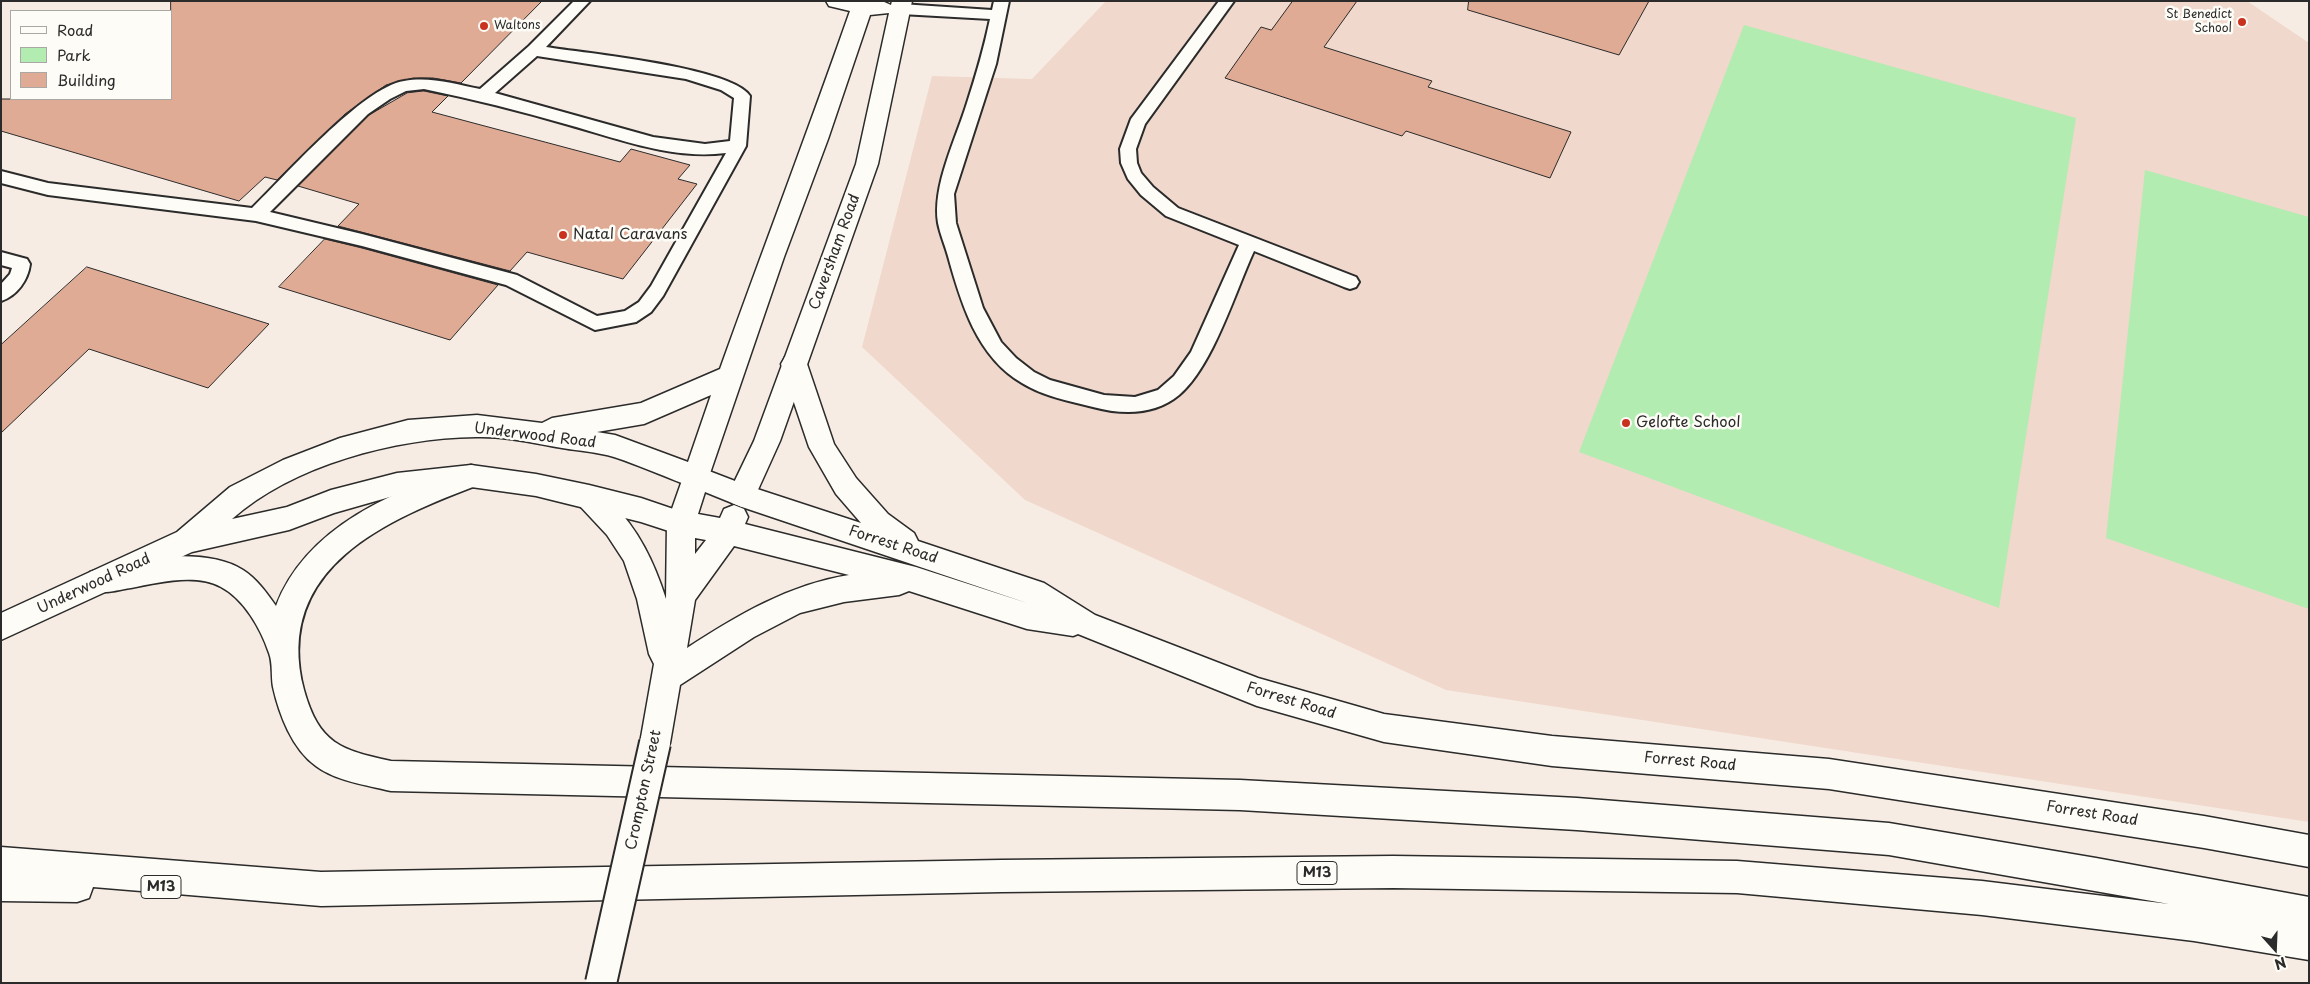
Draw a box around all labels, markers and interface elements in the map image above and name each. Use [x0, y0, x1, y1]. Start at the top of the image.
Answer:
place label: St Benedict School [2166, 8, 2232, 36]
legend [10, 10, 172, 100]
marker: St Benedict School [2236, 16, 2248, 28]
text: Road [57, 18, 93, 41]
place label: Waltons [494, 19, 541, 33]
marker: Waltons [478, 20, 490, 32]
text: Park [57, 43, 91, 66]
text: Building [57, 68, 116, 91]
street label: Caversham Road [806, 192, 864, 312]
place label: Natal Caravans [573, 226, 687, 244]
marker: Natal Caravans [557, 229, 569, 241]
place label: Gelofte School [1636, 414, 1740, 432]
marker: Gelofte School [1620, 417, 1632, 429]
street label: Underwood Road [473, 420, 597, 452]
street label: Forrest Road [846, 522, 940, 568]
street label: Underwood Road [35, 550, 153, 618]
street label: Forrest Road [1244, 679, 1338, 723]
street label: Crompton Street [622, 728, 666, 852]
street label: Forrest Road [1643, 749, 1737, 775]
street label: Forrest Road [2045, 798, 2139, 830]
road number: M13 [1297, 861, 1337, 884]
road number: M13 [141, 876, 181, 899]
north arrow [2250, 924, 2300, 974]
text: N [2271, 952, 2289, 975]

